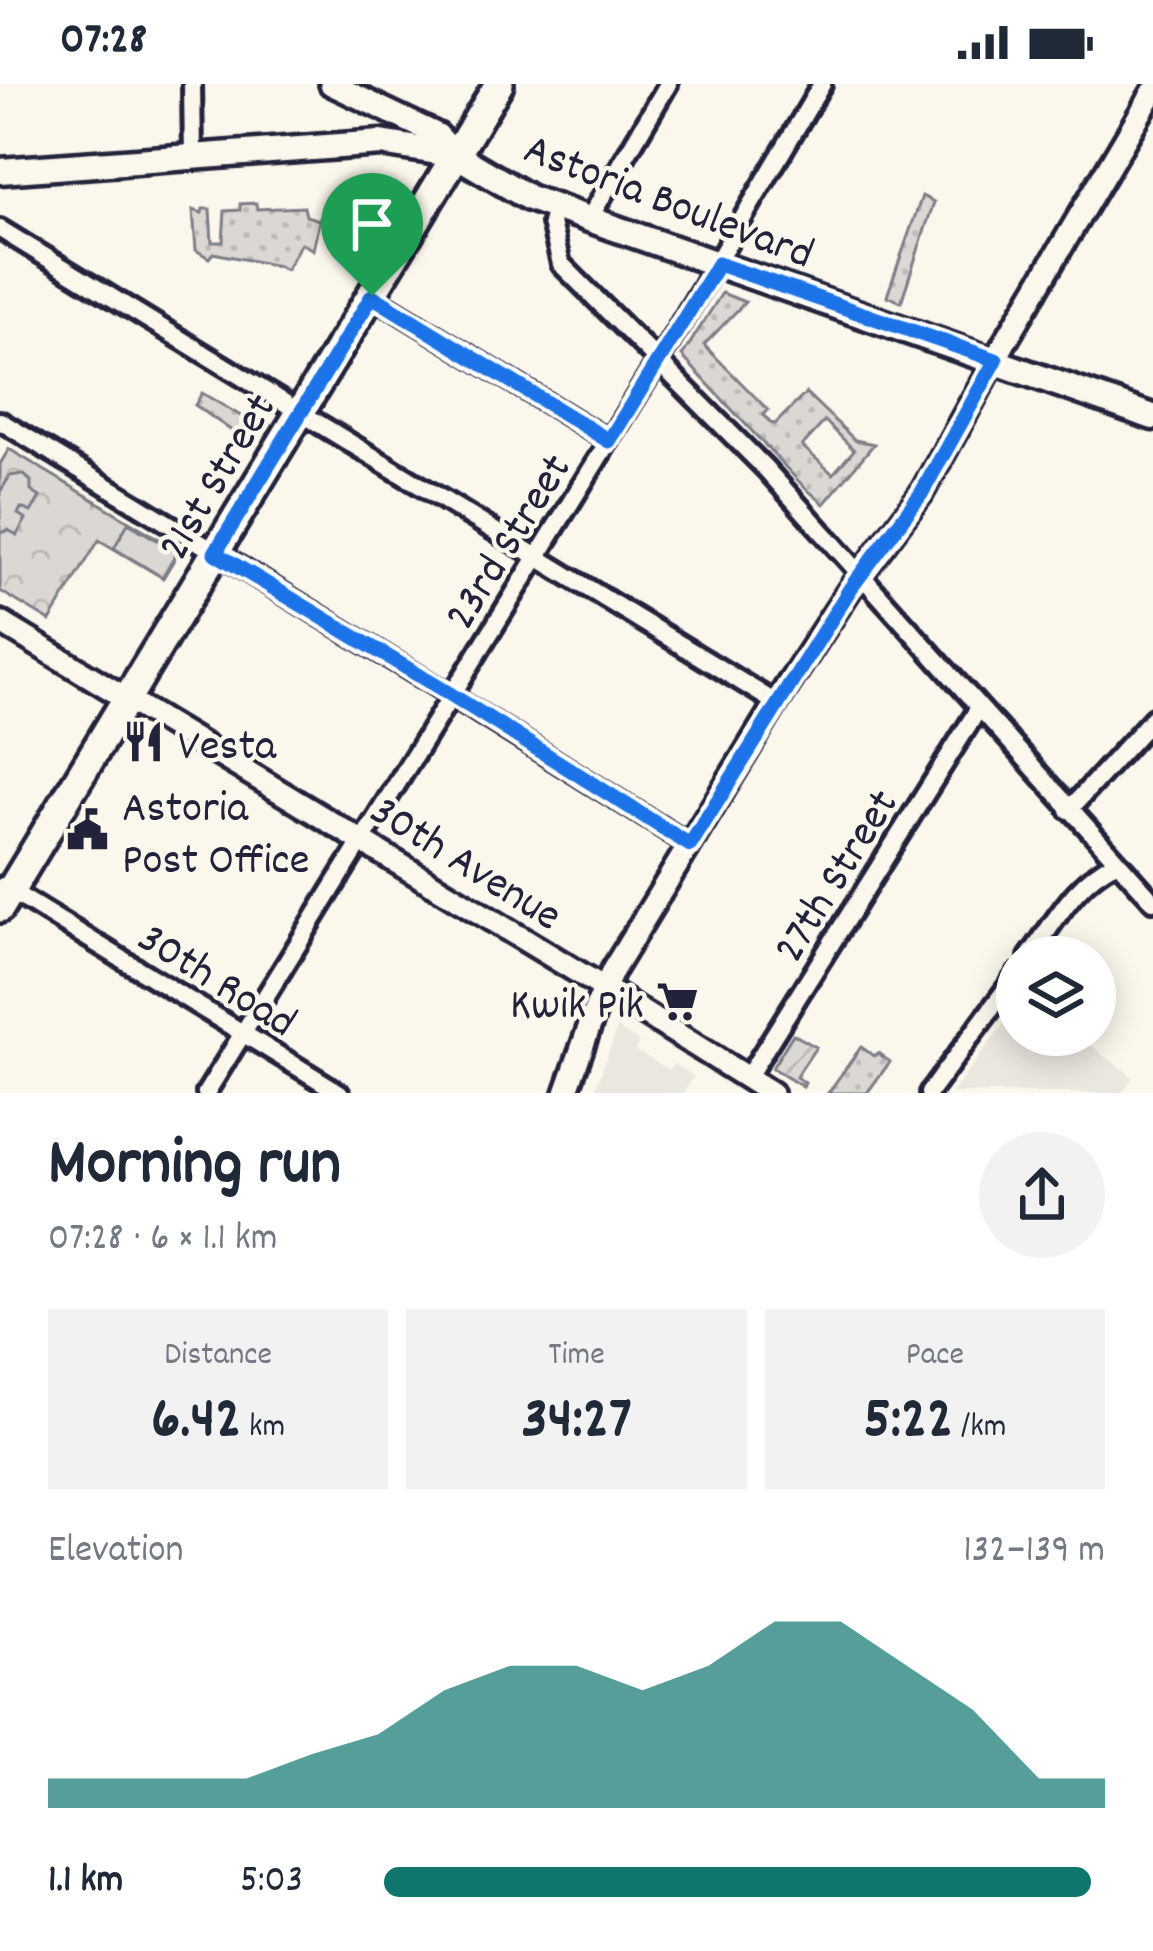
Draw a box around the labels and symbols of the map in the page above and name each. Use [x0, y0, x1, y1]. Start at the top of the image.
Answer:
street label: Astoria Boulevard [513, 120, 822, 289]
pin [321, 173, 423, 296]
street label: 21st Street [145, 383, 295, 574]
street label: 23rd Street [432, 443, 590, 644]
place label: Vesta [178, 717, 277, 781]
restaurant icon: Vesta [121, 719, 167, 765]
place label: Astoria Post Office [122, 779, 309, 895]
street label: 27th Street [760, 779, 917, 977]
street label: 30th Avenue [356, 782, 572, 950]
public building icon: Astoria Post Office [65, 807, 111, 853]
street label: 30th Road [124, 909, 307, 1057]
place label: Kwik Pik [510, 976, 644, 1040]
supermarket icon: Kwik Pik [655, 978, 701, 1024]

